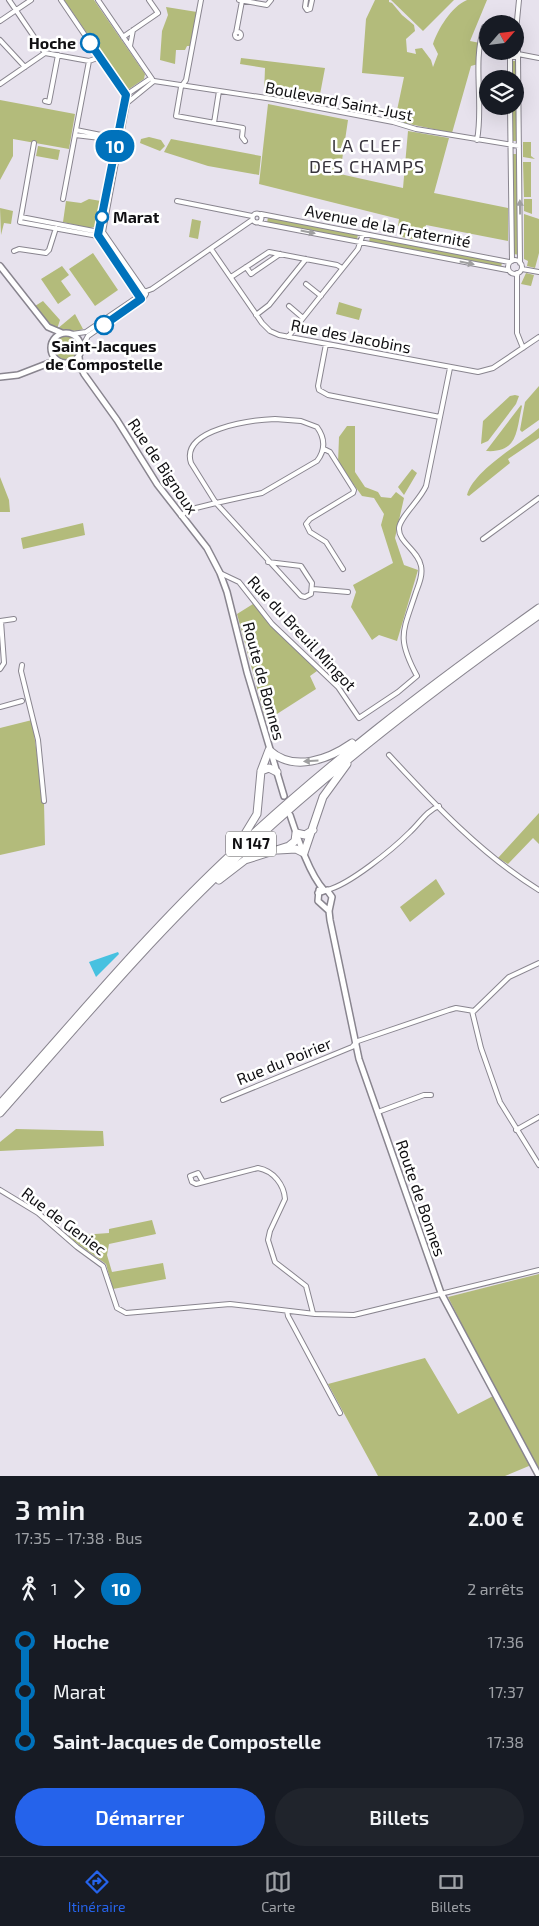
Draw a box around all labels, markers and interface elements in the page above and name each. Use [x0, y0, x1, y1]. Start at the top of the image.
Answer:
north arrow [479, 15, 524, 60]
map controls [479, 15, 524, 115]
place label: Hoche [29, 33, 76, 52]
marker: Hoche [80, 33, 100, 53]
button: layers [479, 70, 524, 115]
street label: Boulevard Saint-Just [264, 77, 415, 124]
line badge: 10 [92, 130, 138, 162]
district label: LA CLEF DES CHAMPS [309, 134, 425, 177]
text: 10 [105, 135, 125, 157]
one-way arrow [516, 199, 524, 215]
street label: Avenue de la Fraternité [304, 200, 472, 251]
place label: Marat [113, 207, 160, 226]
marker: Marat [95, 210, 109, 224]
one-way arrow [300, 228, 315, 236]
one-way arrow [460, 259, 476, 267]
marker: Saint-Jacques de Compostelle [94, 315, 114, 335]
street label: Rue des Jacobins [289, 315, 413, 356]
place label: Saint-Jacques de Compostelle [45, 336, 163, 373]
street label: Rue de Bignoux [124, 414, 203, 518]
street label: Rue du Breuil Mingot [244, 571, 360, 694]
street label: Route de Bonnes [240, 620, 289, 742]
one-way arrow [303, 757, 319, 765]
road number: N 147 [226, 832, 276, 856]
street label: Rue du Poirier [234, 1033, 335, 1088]
street label: Route de Bonnes [393, 1137, 450, 1259]
street label: Rue de Geniec [18, 1183, 110, 1259]
text: 3 min [15, 1492, 85, 1526]
text: 2.00 € [468, 1507, 524, 1530]
text: 17:35 – 17:38 · Bus [15, 1528, 142, 1547]
icon: walk [15, 1575, 43, 1603]
icon: forward [65, 1575, 93, 1603]
text: 10 [111, 1578, 131, 1600]
text: 1 [51, 1579, 57, 1598]
text: 2 arrêts [467, 1579, 524, 1598]
text: Hoche [53, 1630, 109, 1653]
text: 17:36 [488, 1632, 524, 1651]
text: Marat [53, 1680, 105, 1703]
text: 17:37 [489, 1682, 524, 1701]
text: Saint-Jacques de Compostelle [53, 1730, 321, 1753]
text: 17:38 [487, 1732, 524, 1751]
button: Démarrer [15, 1788, 265, 1846]
button: Billets [275, 1788, 524, 1846]
tab: Itinéraire [68, 1868, 126, 1915]
tab: Carte [261, 1868, 295, 1915]
tab: Billets [431, 1868, 471, 1915]

